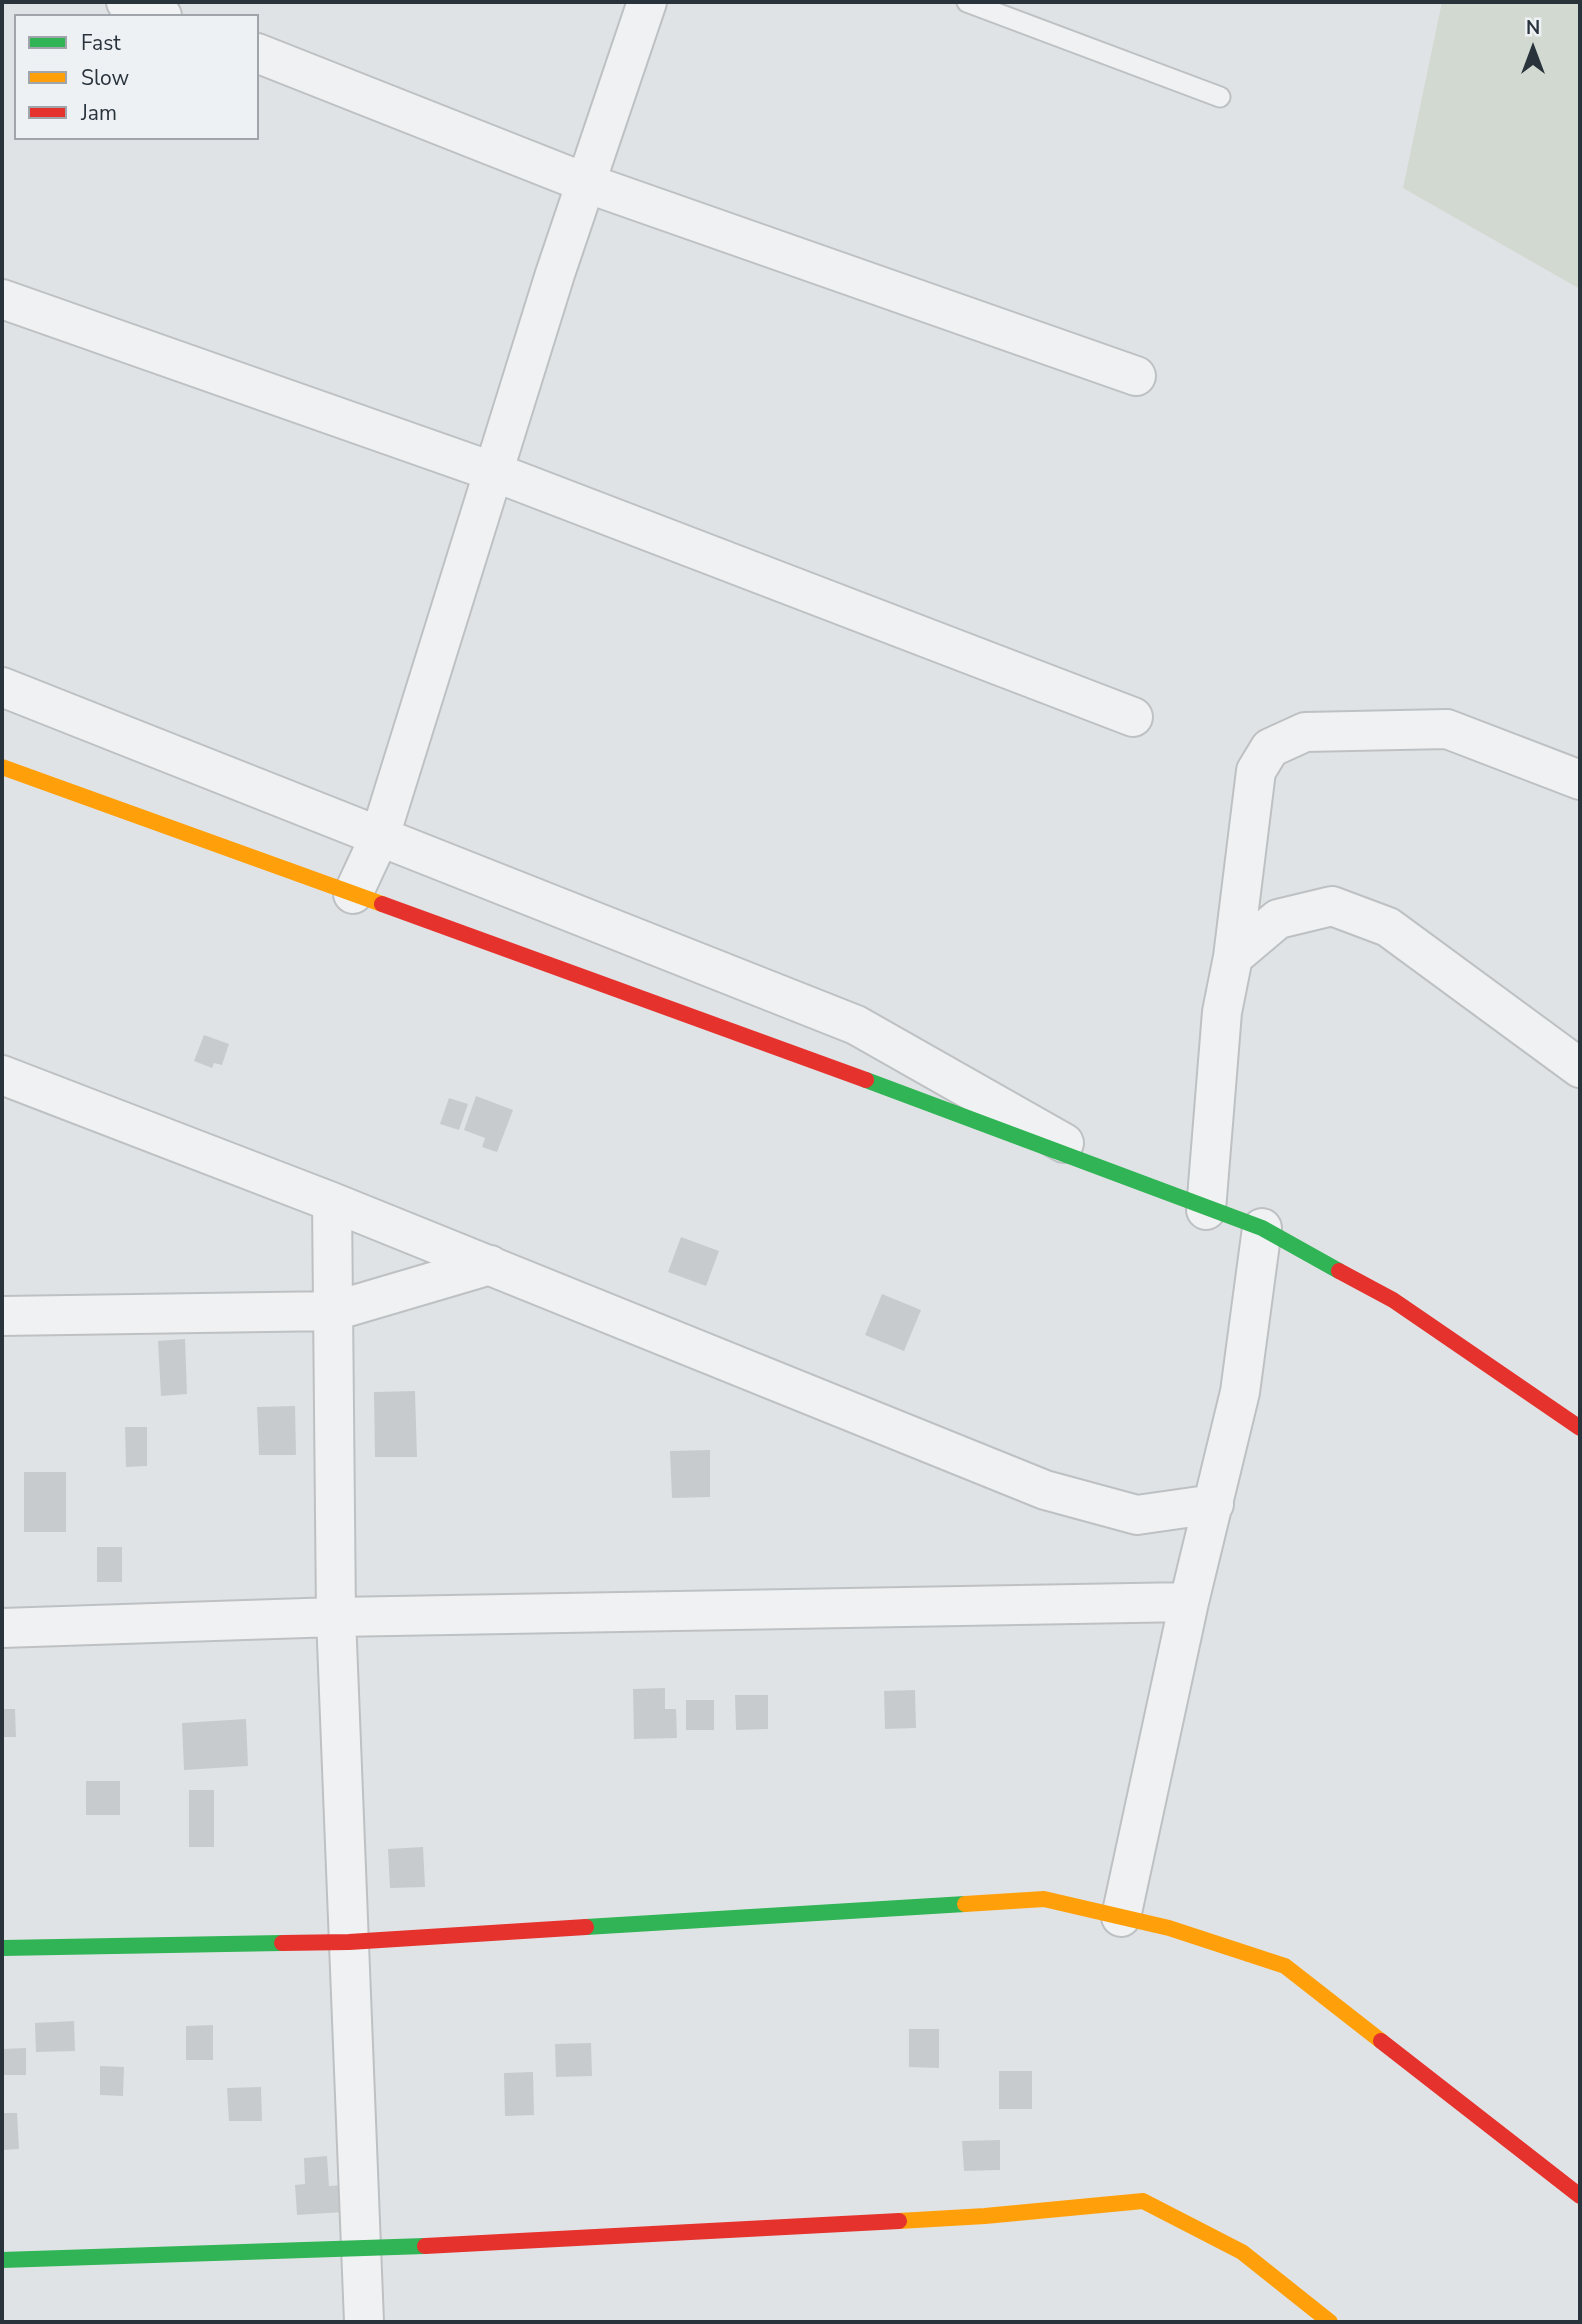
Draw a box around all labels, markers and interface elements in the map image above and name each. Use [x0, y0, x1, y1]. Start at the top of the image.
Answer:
legend [14, 14, 259, 140]
north arrow [1498, 14, 1568, 84]
text: N [1526, 15, 1540, 41]
text: Fast [81, 29, 121, 57]
text: Slow [81, 64, 129, 92]
text: Jam [81, 99, 117, 127]

